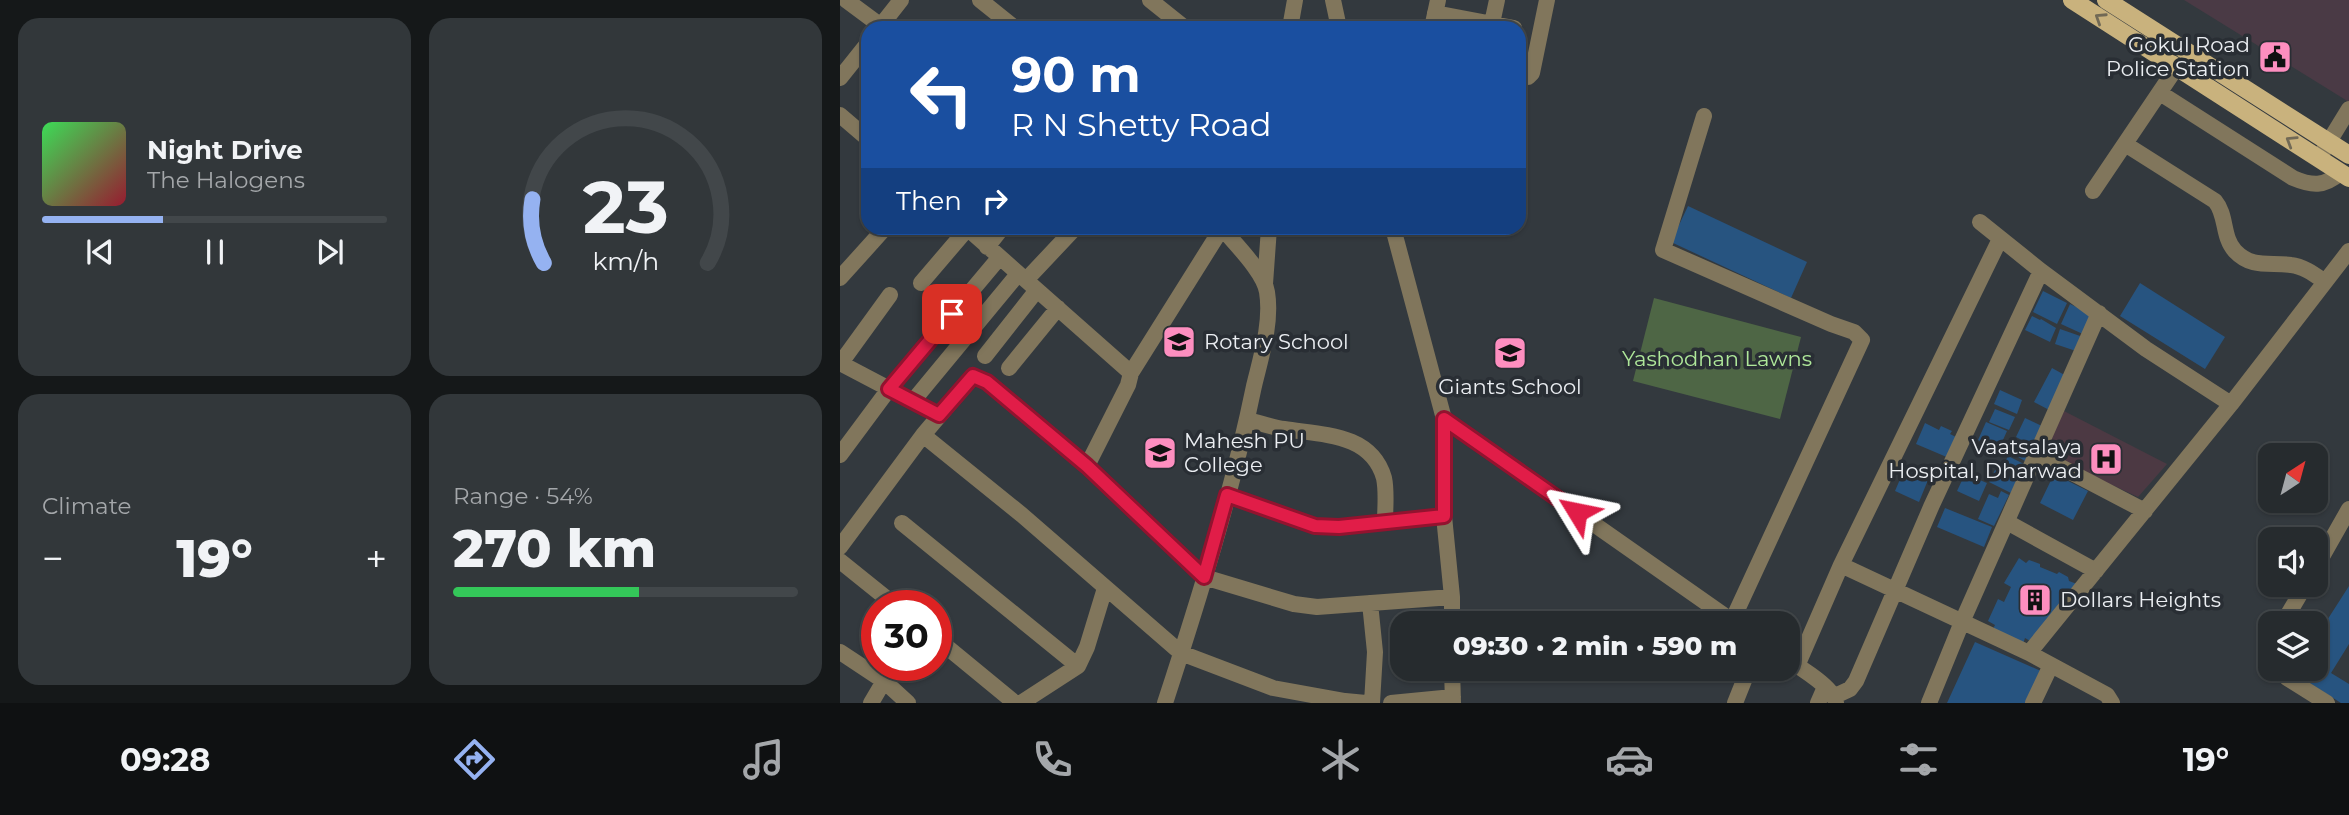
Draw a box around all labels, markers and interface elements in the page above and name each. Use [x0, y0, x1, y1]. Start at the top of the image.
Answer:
one-way arrow [2095, 14, 2108, 27]
place label: Gokul Road Police Station [2106, 32, 2250, 81]
public building icon: Gokul Road Police Station [2256, 38, 2294, 76]
text: 90 m [1011, 45, 1141, 104]
icon: left [896, 49, 987, 140]
text: R N Shetty Road [1011, 105, 1271, 144]
text: Night Drive [147, 134, 303, 166]
one-way arrow [2286, 136, 2299, 149]
text: 23 [582, 163, 669, 251]
text: The Halogens [147, 166, 305, 194]
icon: right [976, 182, 1014, 220]
text: Then [896, 185, 962, 217]
icon: previous [81, 233, 119, 271]
icon: pause [196, 233, 234, 271]
icon: next [311, 233, 349, 271]
text: km/h [592, 246, 659, 276]
pin [922, 284, 982, 344]
icon: arrive [933, 295, 971, 333]
school or university icon: Rotary School [1160, 323, 1198, 361]
place label: Rotary School [1204, 329, 1349, 354]
school or university icon: Giants School [1491, 334, 1529, 372]
park label: Yashodhan Lawns [1622, 346, 1812, 371]
place label: Giants School [1438, 374, 1582, 399]
place label: Mahesh PU College [1184, 428, 1305, 477]
school or university icon: Mahesh PU College [1141, 434, 1179, 472]
place label: Vaatsalaya Hospital, Dharwad [1888, 434, 2082, 483]
hospital icon: Vaatsalaya Hospital, Dharwad [2087, 440, 2125, 478]
north arrow [2258, 443, 2328, 513]
map controls [2258, 443, 2328, 681]
position arrow [1540, 475, 1614, 549]
text: Range · 54% [453, 482, 593, 510]
text: Climate [42, 492, 131, 520]
text: 270 km [453, 517, 656, 580]
text: 19° [176, 527, 253, 590]
button: sound [2258, 527, 2328, 597]
text: − [42, 535, 64, 582]
text: + [365, 535, 387, 582]
building icon: Dollars Heights [2016, 581, 2054, 619]
place label: Dollars Heights [2060, 587, 2221, 612]
speed limit sign: 30 [861, 590, 952, 681]
button: layers [2258, 611, 2328, 681]
text: 09:30 · 2 min · 590 m [1453, 630, 1737, 662]
icon: directions [450, 735, 499, 784]
icon: music [739, 735, 788, 784]
icon: phone [1028, 735, 1077, 784]
icon: climate [1316, 735, 1365, 784]
icon: car [1605, 735, 1654, 784]
icon: filters [1894, 735, 1943, 784]
text: 09:28 [120, 740, 210, 779]
text: 19° [2183, 740, 2229, 779]

